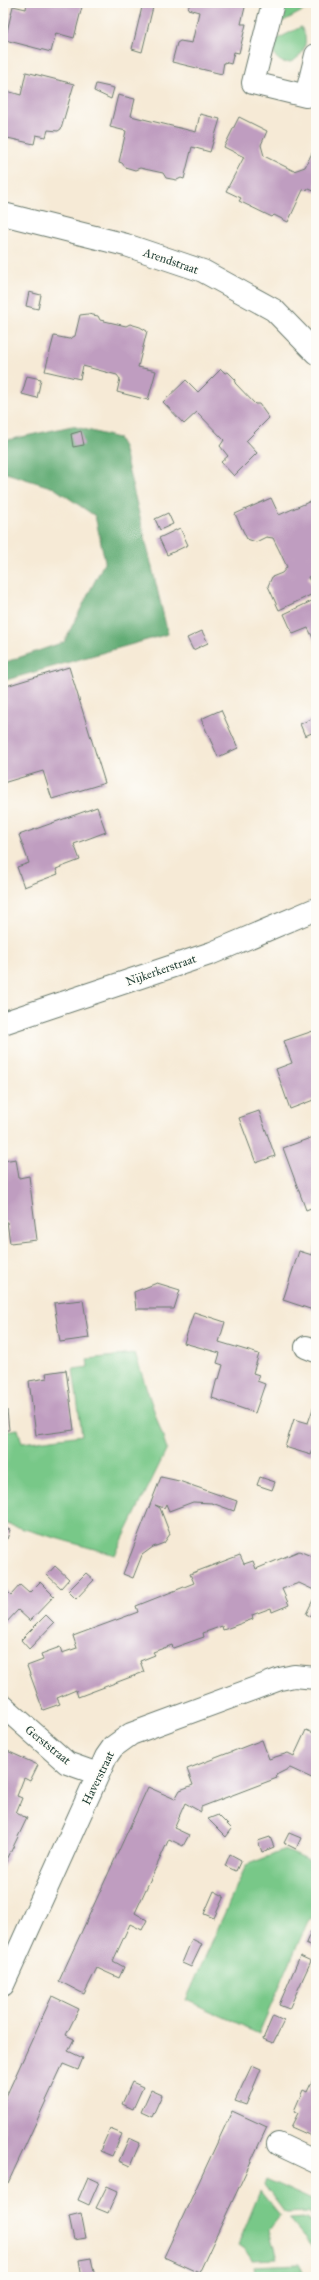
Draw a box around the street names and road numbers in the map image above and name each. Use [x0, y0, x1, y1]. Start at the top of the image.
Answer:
street label: Arendstraat [141, 245, 201, 277]
street label: Nijkerkerstraat [124, 951, 199, 989]
street label: Gerststraat [22, 1722, 74, 1768]
street label: Haverstraat [79, 1748, 117, 1807]

